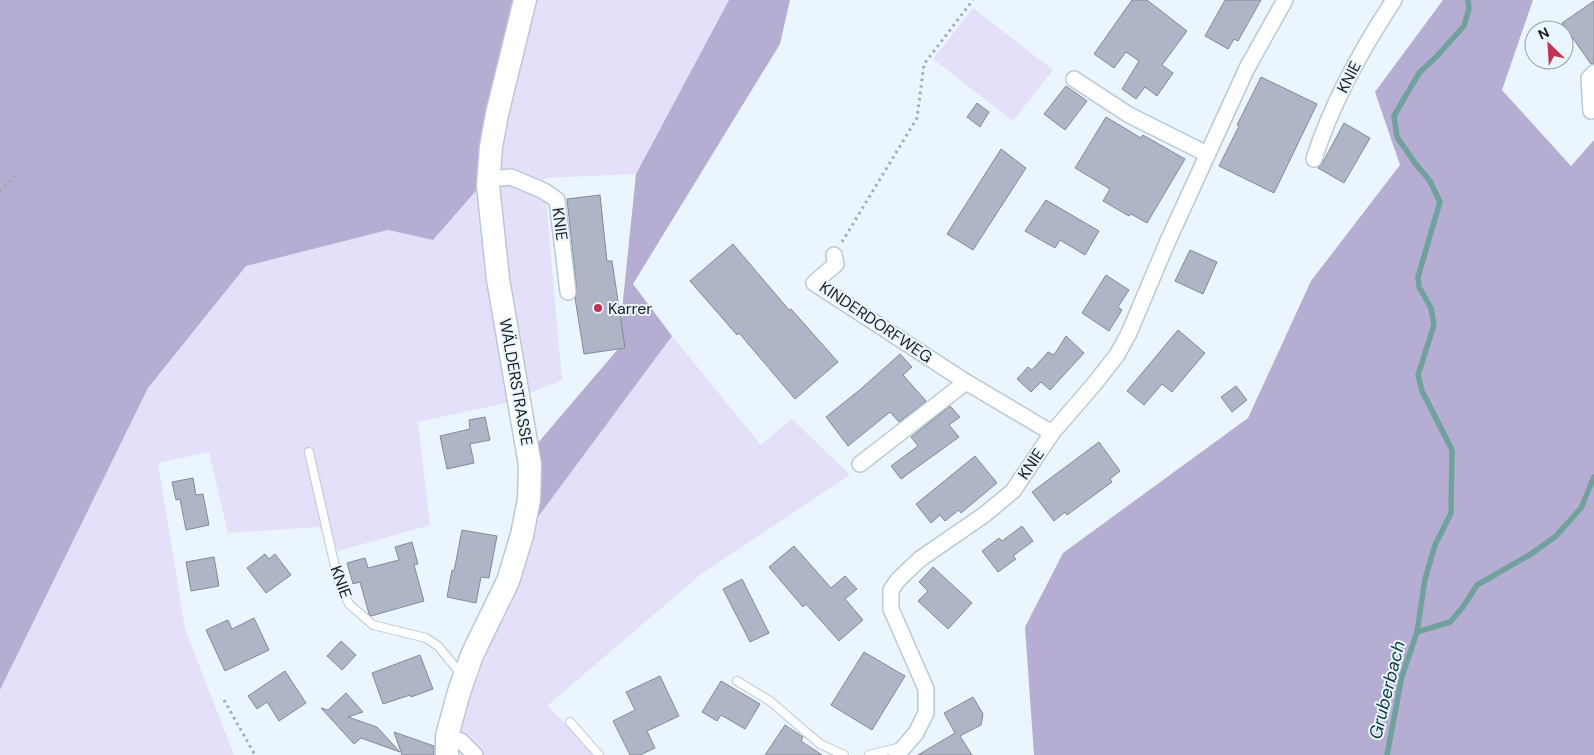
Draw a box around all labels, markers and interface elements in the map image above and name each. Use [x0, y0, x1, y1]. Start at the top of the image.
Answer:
north arrow [1524, 20, 1574, 70]
text: N [1535, 23, 1552, 44]
street label: KNIE [1332, 57, 1366, 97]
street label: KNIE [547, 206, 573, 242]
street label: KINDERDORFWEG [815, 276, 937, 368]
place label: Karrer [608, 298, 652, 319]
marker: Karrer [592, 302, 604, 314]
street label: WÄLDERSTRASSE [494, 317, 538, 447]
street label: KNIE [1013, 444, 1049, 484]
street label: KNIE [325, 563, 357, 601]
water label: Gruberbach [1363, 638, 1411, 742]

